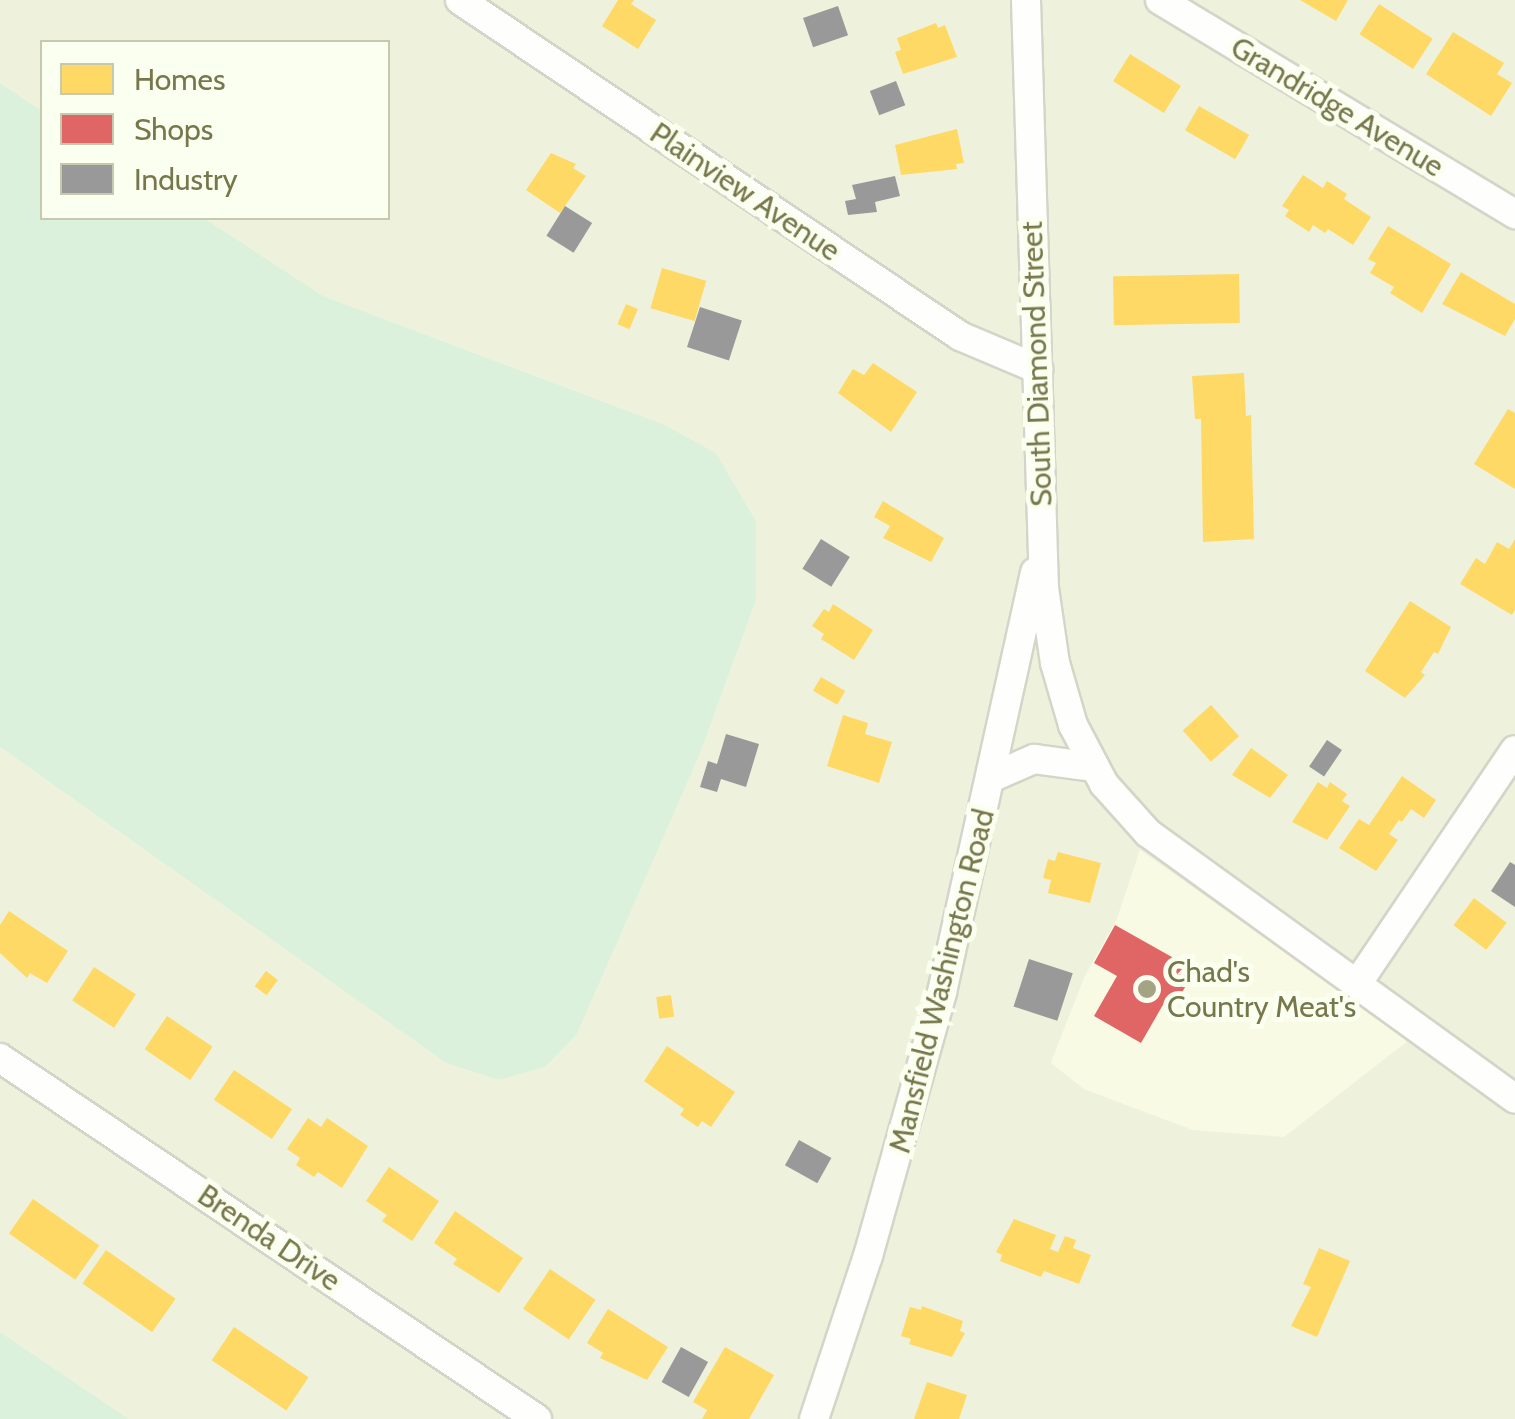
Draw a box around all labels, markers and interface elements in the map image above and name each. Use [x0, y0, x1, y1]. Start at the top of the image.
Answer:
street label: Grandridge Avenue [1224, 29, 1450, 185]
legend [40, 40, 390, 220]
text: Homes [134, 61, 225, 98]
text: Shops [134, 111, 213, 148]
street label: Plainview Avenue [643, 115, 847, 269]
text: Industry [134, 161, 238, 198]
street label: South Diamond Street [1014, 221, 1060, 507]
street label: Mansfield Washington Road [882, 805, 1002, 1157]
place label: Chad's Country Meat's [1167, 954, 1356, 1024]
marker: Chad's Country Meat's [1136, 978, 1158, 1000]
street label: Brenda Drive [191, 1177, 347, 1299]

